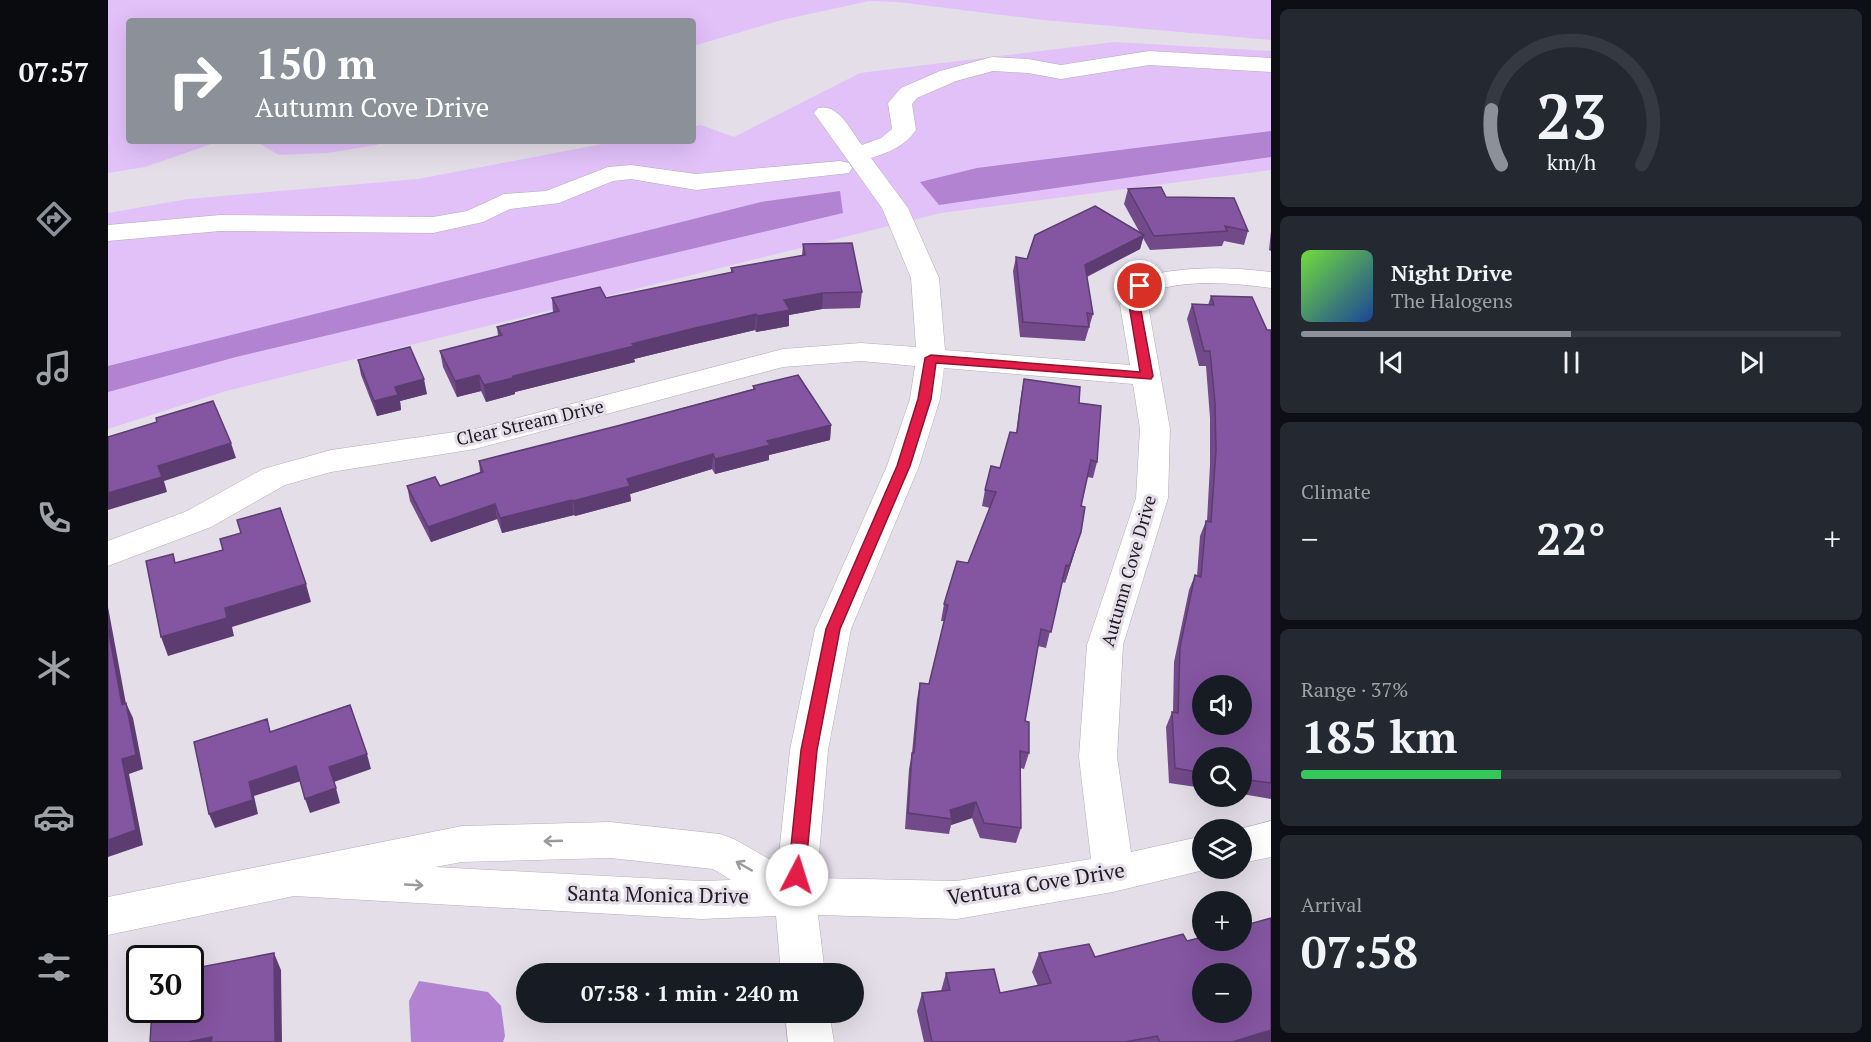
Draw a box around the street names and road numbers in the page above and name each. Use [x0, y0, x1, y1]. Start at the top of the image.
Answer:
street label: Clear Stream Drive [454, 393, 606, 451]
street label: Autumn Cove Drive [1095, 492, 1161, 649]
street label: Ventura Cove Drive [945, 855, 1127, 911]
street label: Santa Monica Drive [567, 878, 749, 910]

